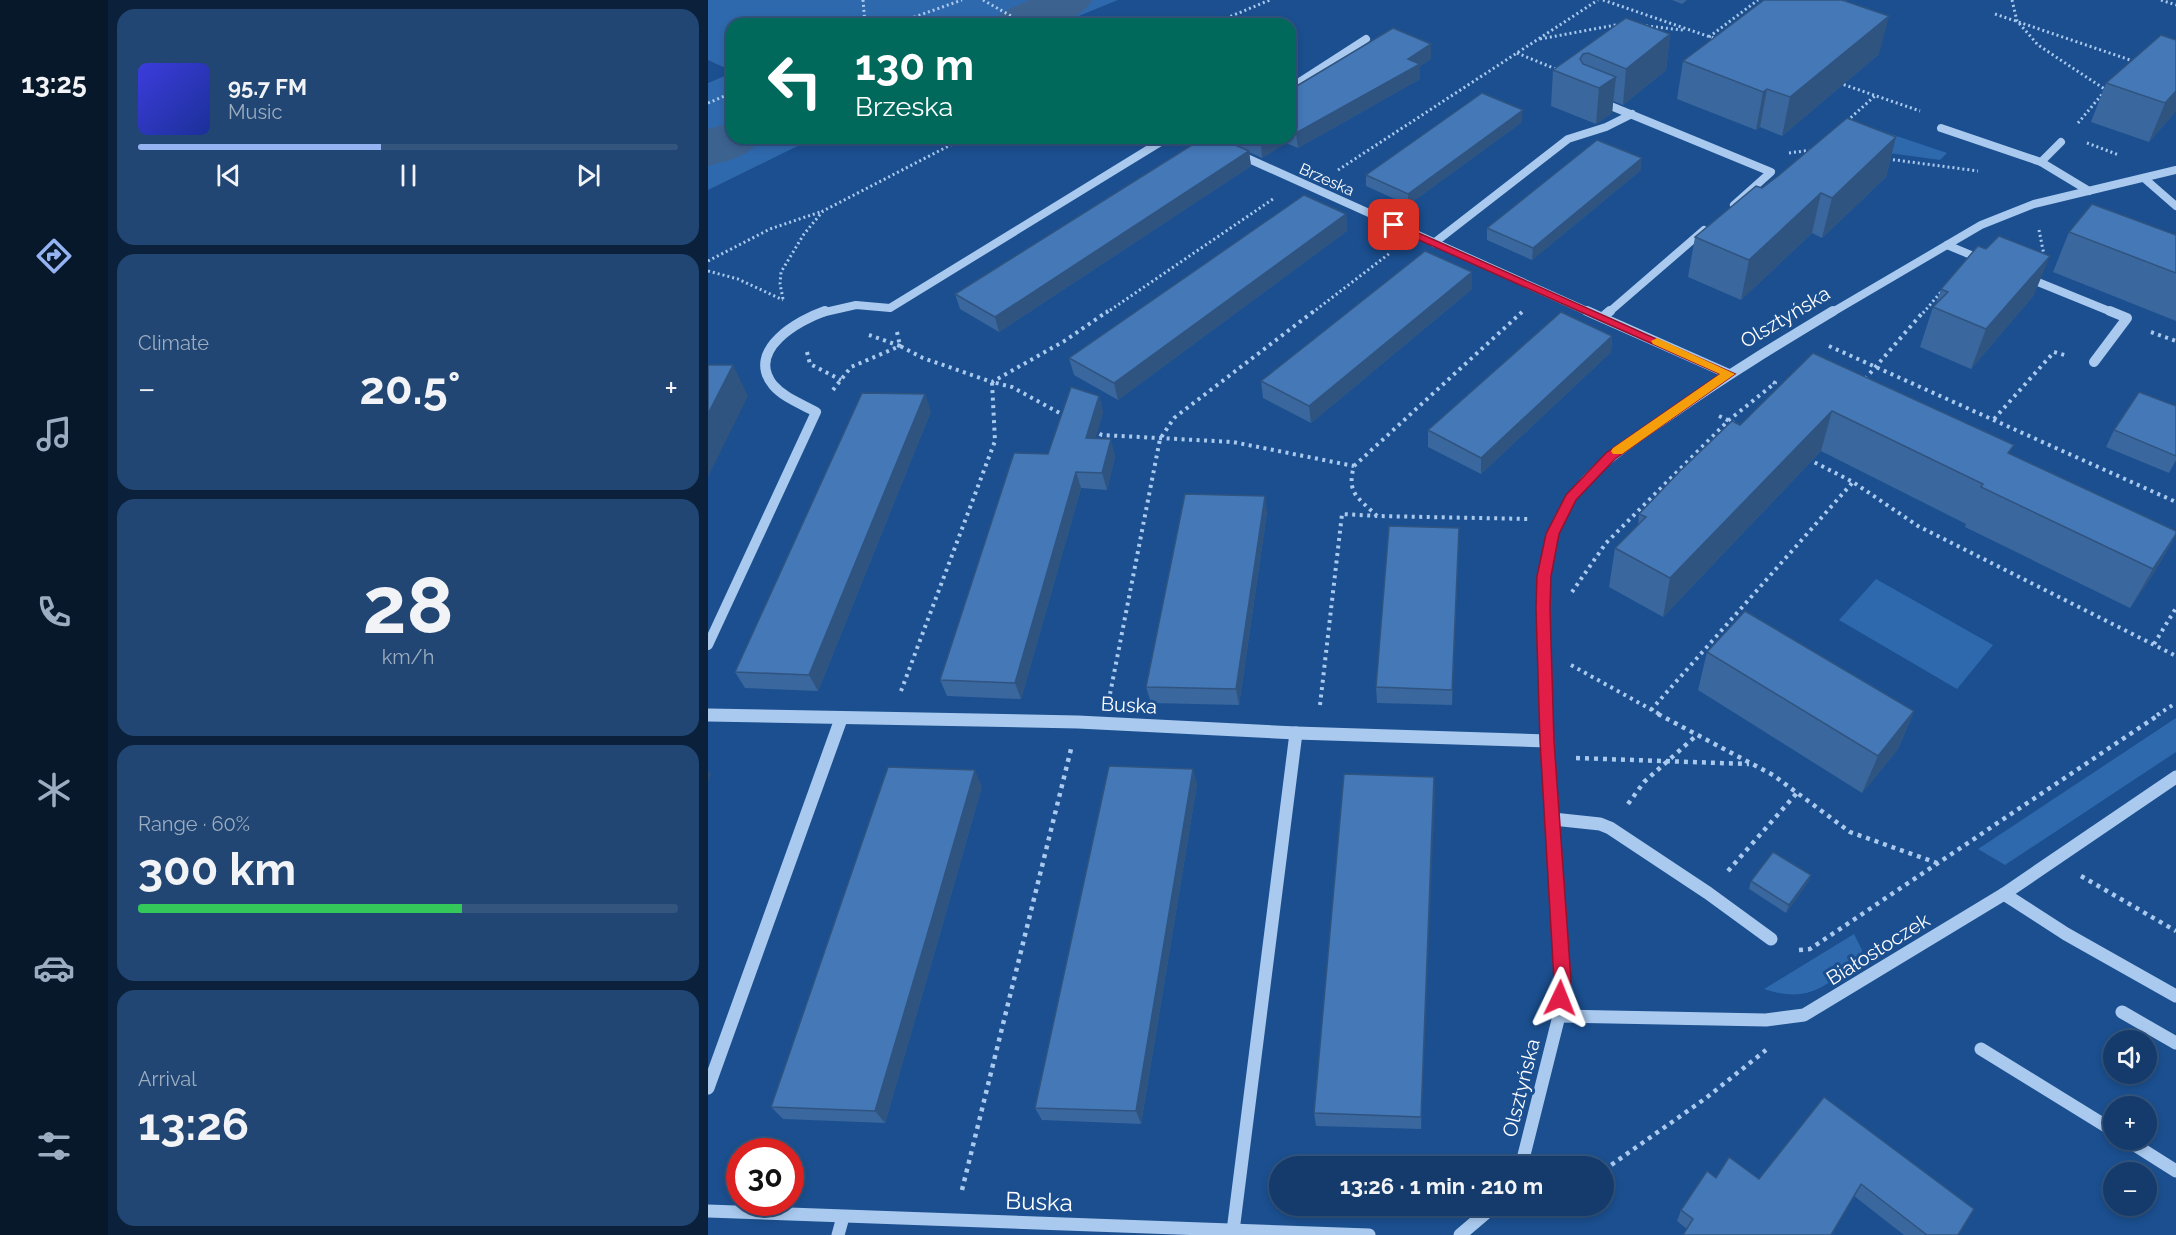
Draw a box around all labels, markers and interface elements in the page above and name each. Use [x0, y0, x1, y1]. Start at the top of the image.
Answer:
text: 130 m [855, 41, 974, 90]
icon: left [756, 42, 834, 120]
text: 13:25 [21, 68, 87, 99]
text: 95.7 FM [228, 74, 307, 100]
text: Brzeska [855, 91, 953, 122]
text: Music [228, 100, 282, 124]
icon: previous [212, 159, 245, 192]
icon: pause [392, 159, 425, 192]
icon: next [572, 159, 605, 192]
street label: Brzeska [1296, 159, 1357, 200]
pin [1368, 199, 1419, 250]
icon: arrive [1377, 208, 1410, 241]
icon: directions [33, 235, 75, 277]
street label: Olsztyńska [1736, 281, 1834, 353]
text: Climate [138, 331, 209, 355]
text: 20.5° [360, 362, 460, 415]
text: − [138, 369, 156, 408]
text: + [664, 369, 678, 408]
icon: music [33, 413, 75, 455]
text: 28 [362, 560, 454, 651]
icon: phone [33, 591, 75, 633]
text: km/h [382, 645, 434, 669]
street label: Buska [1100, 692, 1158, 718]
icon: climate [33, 769, 75, 811]
text: Range · 60% [138, 812, 250, 836]
text: 300 km [138, 843, 296, 896]
street label: Białostoczek [1822, 908, 1934, 990]
icon: car [33, 947, 75, 989]
position arrow [1528, 966, 1592, 1030]
map controls [2103, 1030, 2157, 1216]
button: sound [2103, 1030, 2157, 1084]
street label: Olsztyńska [1497, 1036, 1545, 1140]
text: Arrival [138, 1067, 197, 1091]
button: + [2103, 1096, 2157, 1150]
text: 13:26 [138, 1098, 249, 1151]
icon: filters [33, 1125, 75, 1167]
speed limit sign: 30 [726, 1138, 804, 1216]
button: − [2103, 1162, 2157, 1216]
text: 13:26 · 1 min · 210 m [1340, 1173, 1543, 1199]
street label: Buska [1005, 1186, 1073, 1217]

